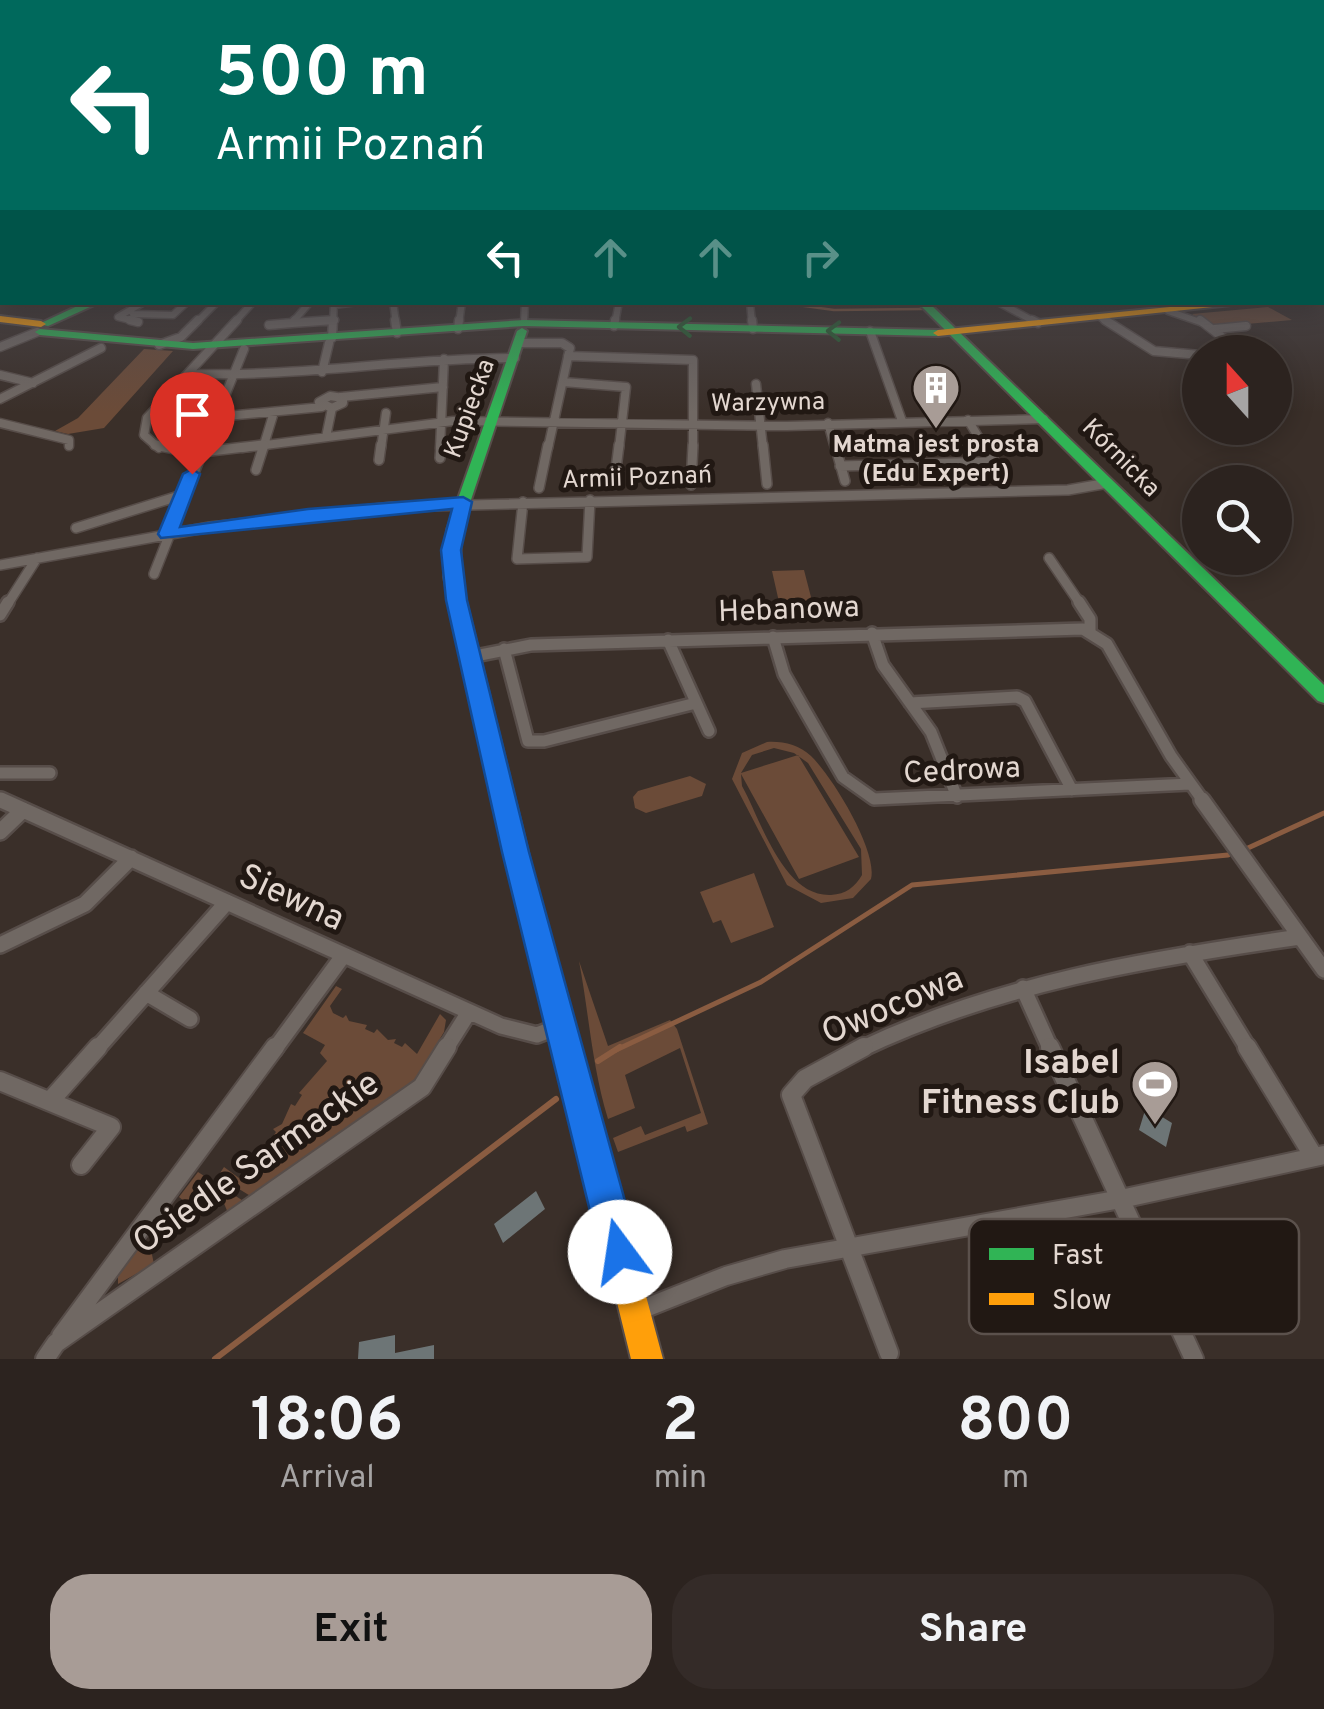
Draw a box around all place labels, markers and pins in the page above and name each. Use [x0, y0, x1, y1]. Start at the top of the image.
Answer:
building icon: Matma jest prosta (Edu Expert) [910, 362, 962, 430]
pin [150, 372, 235, 475]
place label: Matma jest prosta (Edu Expert) [833, 430, 1039, 491]
place label: Isabel Fitness Club [921, 1042, 1120, 1126]
sports icon: Isabel Fitness Club [1129, 1058, 1181, 1126]

